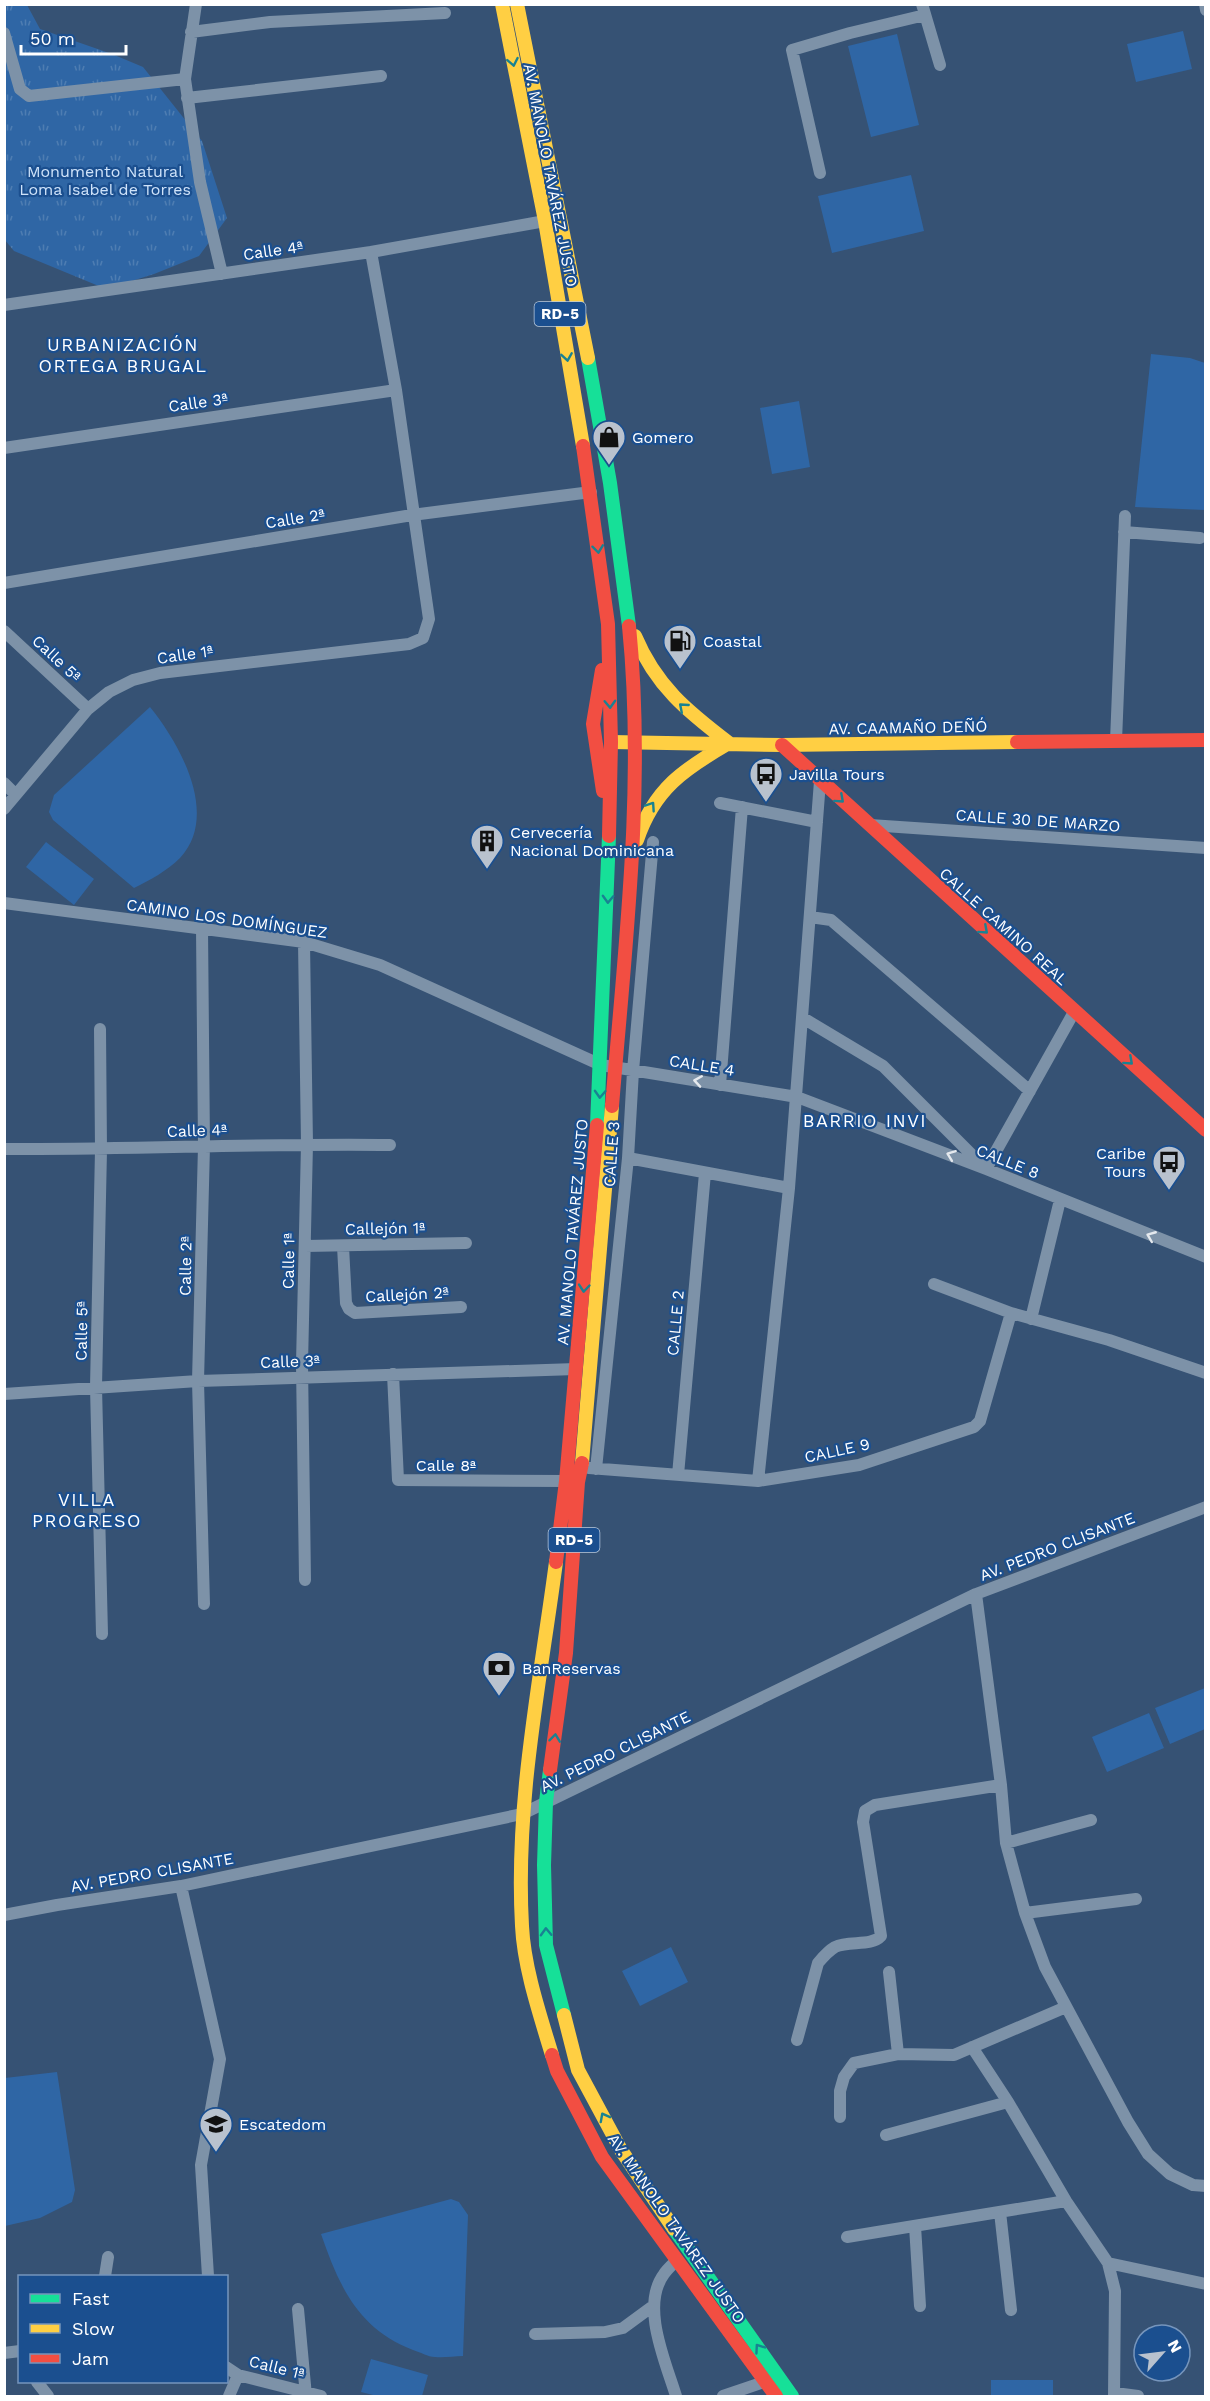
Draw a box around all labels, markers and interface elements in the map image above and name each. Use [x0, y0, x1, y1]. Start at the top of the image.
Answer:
scale bar [21, 18, 126, 56]
text: 50 m [30, 28, 75, 49]
one-way arrow [506, 57, 519, 67]
street label: AV. MANOLO TAVÁREZ JUSTO [520, 62, 582, 288]
park label: Monumento Natural Loma Isabel de Torres [19, 162, 191, 199]
street label: Calle 4ª [242, 237, 304, 264]
road number: RD-5 [534, 302, 586, 326]
district label: URBANIZACIÓN ORTEGA BRUGAL [38, 334, 208, 376]
one-way arrow [561, 352, 573, 362]
street label: Calle 3ª [167, 389, 229, 416]
shop icon: Gomero [591, 419, 627, 466]
place label: Gomero [632, 428, 694, 447]
street label: Calle 2ª [264, 504, 326, 533]
one-way arrow [592, 545, 604, 554]
fuel station icon: Coastal [662, 623, 698, 670]
street label: Calle 5ª [28, 631, 85, 686]
place label: Coastal [703, 632, 762, 651]
street label: Calle 1ª [156, 641, 214, 668]
one-way arrow [604, 699, 617, 708]
one-way arrow [679, 703, 690, 714]
street label: AV. CAAMAÑO DEÑÓ [828, 717, 988, 738]
bus stop icon: Javilla Tours [748, 756, 784, 803]
place label: Javilla Tours [789, 765, 885, 784]
one-way arrow [833, 792, 844, 803]
one-way arrow [644, 802, 656, 812]
street label: CALLE 30 DE MARZO [955, 805, 1121, 836]
building icon: Cervecería Nacional Dominicana [469, 823, 505, 870]
place label: Cervecería Nacional Dominicana [510, 823, 674, 860]
street label: CALLE CAMINO REAL [935, 864, 1072, 989]
one-way arrow [601, 894, 614, 903]
street label: CAMINO LOS DOMÍNGUEZ [125, 895, 329, 942]
one-way arrow [978, 923, 988, 934]
street label: CALLE 4 [668, 1051, 736, 1080]
one-way arrow [1122, 1054, 1133, 1065]
one-way arrow [693, 1076, 703, 1088]
one-way arrow [593, 1089, 606, 1098]
district label: BARRIO INVI [803, 1110, 927, 1131]
street label: AV. MANOLO TAVÁREZ JUSTO [553, 1118, 592, 1346]
street label: Calle 4ª [167, 1120, 228, 1141]
street label: CALLE 3 [600, 1121, 623, 1187]
street label: CALLE 8 [974, 1140, 1042, 1183]
place label: Caribe Tours [1096, 1144, 1146, 1181]
bus stop icon: Caribe Tours [1151, 1144, 1187, 1191]
one-way arrow [946, 1150, 956, 1163]
street label: Callejón 1ª [345, 1218, 425, 1239]
one-way arrow [1146, 1230, 1157, 1243]
street label: Calle 1ª [279, 1233, 298, 1289]
street label: Calle 2ª [175, 1236, 196, 1296]
street label: Callejón 2ª [365, 1283, 449, 1306]
one-way arrow [578, 1283, 591, 1292]
street label: CALLE 2 [663, 1290, 688, 1357]
street label: Calle 5ª [71, 1301, 92, 1361]
street label: Calle 3ª [260, 1351, 320, 1372]
street label: CALLE 9 [803, 1434, 871, 1467]
street label: Calle 8ª [416, 1456, 476, 1475]
district label: VILLA PROGRESO [32, 1489, 142, 1531]
street label: AV. PEDRO CLISANTE [977, 1508, 1138, 1585]
road number: RD-5 [548, 1528, 600, 1552]
bank icon: BanReservas [481, 1650, 517, 1697]
place label: BanReservas [522, 1659, 621, 1678]
street label: AV. PEDRO CLISANTE [537, 1707, 693, 1796]
one-way arrow [548, 1733, 560, 1742]
street label: AV. PEDRO CLISANTE [69, 1849, 235, 1896]
one-way arrow [539, 1928, 552, 1937]
school or university icon: Escatedom [198, 2106, 234, 2153]
one-way arrow [600, 2112, 611, 2123]
place label: Escatedom [239, 2115, 326, 2134]
street label: AV. MANOLO TAVÁREZ JUSTO [604, 2130, 750, 2327]
legend [18, 2275, 228, 2383]
text: Fast [72, 2288, 110, 2309]
text: Slow [72, 2318, 115, 2339]
north arrow [1132, 2323, 1192, 2383]
text: N [1164, 2336, 1186, 2356]
one-way arrow [755, 2344, 766, 2355]
text: Jam [72, 2348, 109, 2369]
street label: Calle 1ª [247, 2351, 307, 2384]

